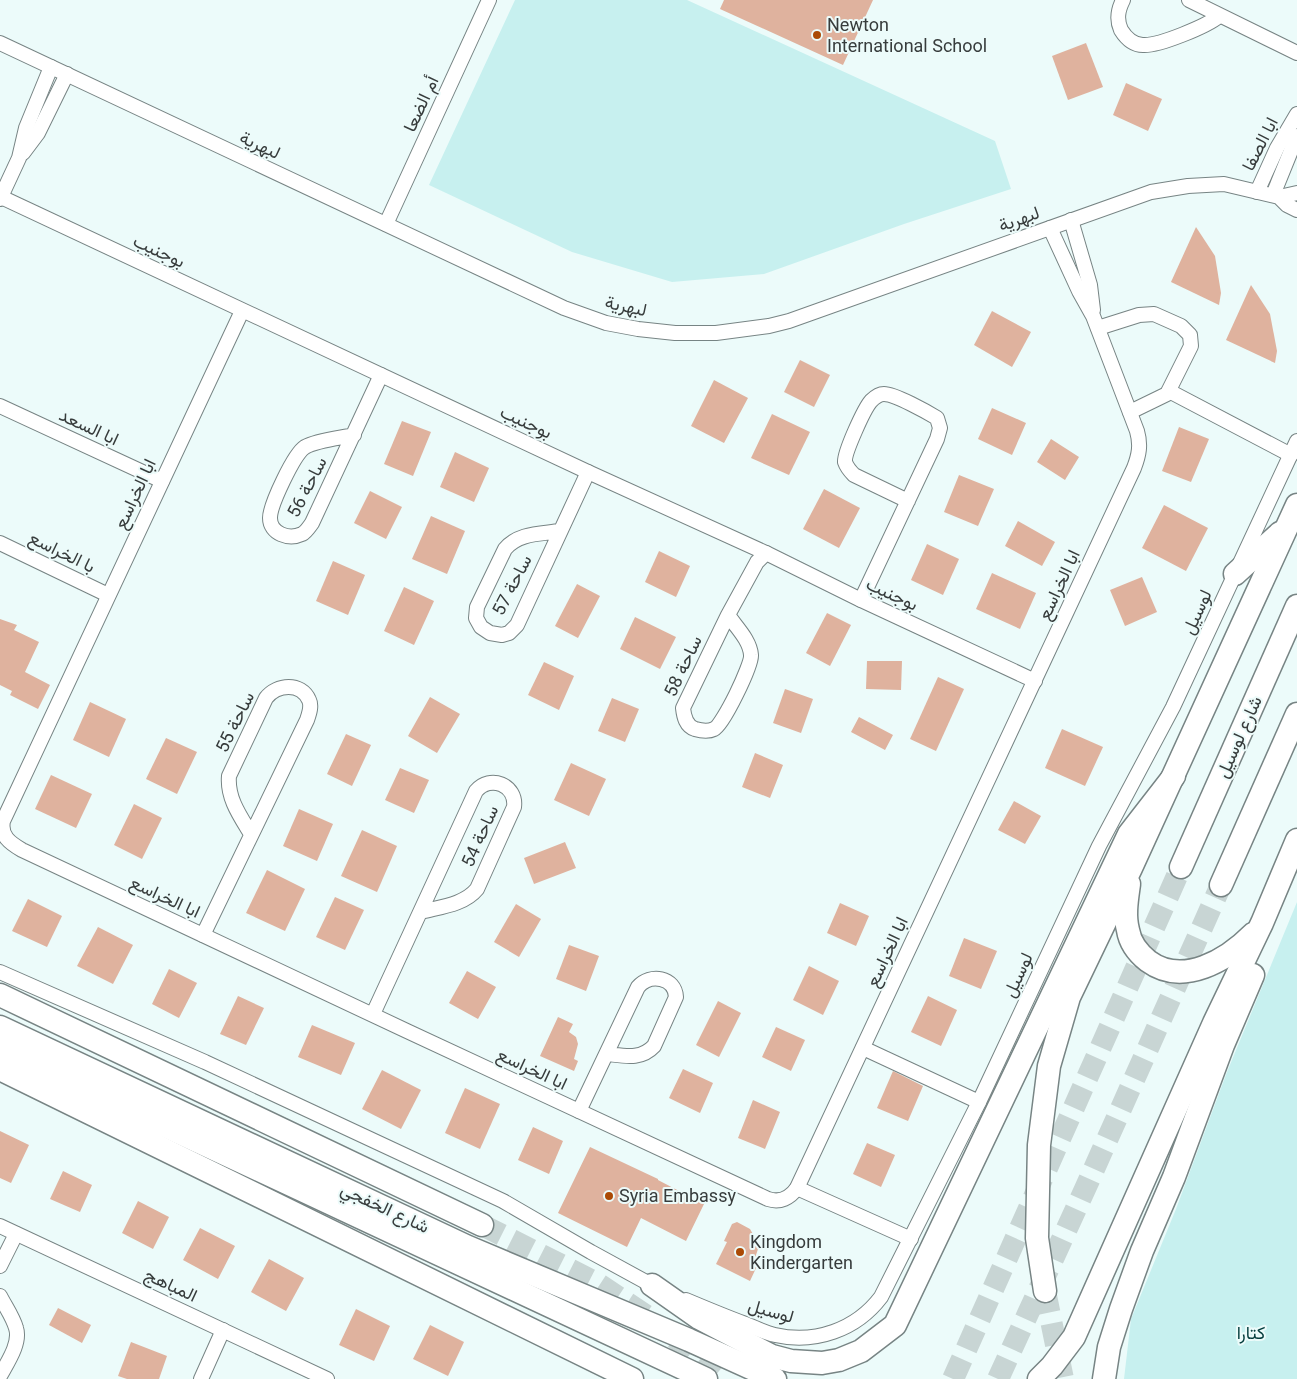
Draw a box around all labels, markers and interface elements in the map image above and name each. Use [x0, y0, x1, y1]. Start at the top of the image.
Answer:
place label: Newton International School [827, 14, 987, 56]
marker: Newton International School [811, 29, 823, 41]
street label: أم الضعا [399, 73, 444, 136]
street label: ابا الصفا [1237, 114, 1282, 174]
street label: لبهرية [236, 126, 284, 164]
street label: لبهرية [995, 201, 1043, 237]
street label: بوجنيب [130, 229, 188, 273]
street label: لبهرية [603, 291, 649, 321]
street label: بوجنيب [497, 400, 555, 444]
street label: ابا السعد [56, 404, 122, 449]
street label: ساحة 56 [282, 453, 331, 520]
street label: ابا الخراسع [109, 455, 162, 533]
street label: با الخراسع [25, 527, 99, 578]
street label: ابا الخراسع [1033, 546, 1086, 624]
street label: ساحة 57 [487, 551, 536, 618]
street label: بوجنيب [863, 572, 921, 616]
street label: لوسيل [1177, 586, 1217, 638]
street label: ساحة 58 [659, 632, 706, 700]
street label: ساحة 55 [211, 688, 258, 756]
street label: شارع لوسيل [1211, 693, 1268, 782]
street label: ساحة 54 [457, 802, 502, 870]
street label: ابا الخراسع [126, 871, 204, 924]
street label: ابا الخراسع [861, 913, 914, 991]
street label: لوسيل [998, 949, 1038, 1001]
street label: ابا الخراسع [493, 1043, 571, 1096]
street label: شارع الخفجي [336, 1178, 433, 1242]
place label: Syria Embassy [619, 1185, 736, 1206]
marker: Syria Embassy [603, 1190, 615, 1202]
place label: Kingdom Kindergarten [750, 1231, 853, 1273]
marker: Kingdom Kindergarten [734, 1246, 746, 1258]
street label: المباهج [141, 1263, 201, 1308]
street label: لوسيل [746, 1294, 796, 1328]
park label: كتارا [1237, 1322, 1265, 1344]

